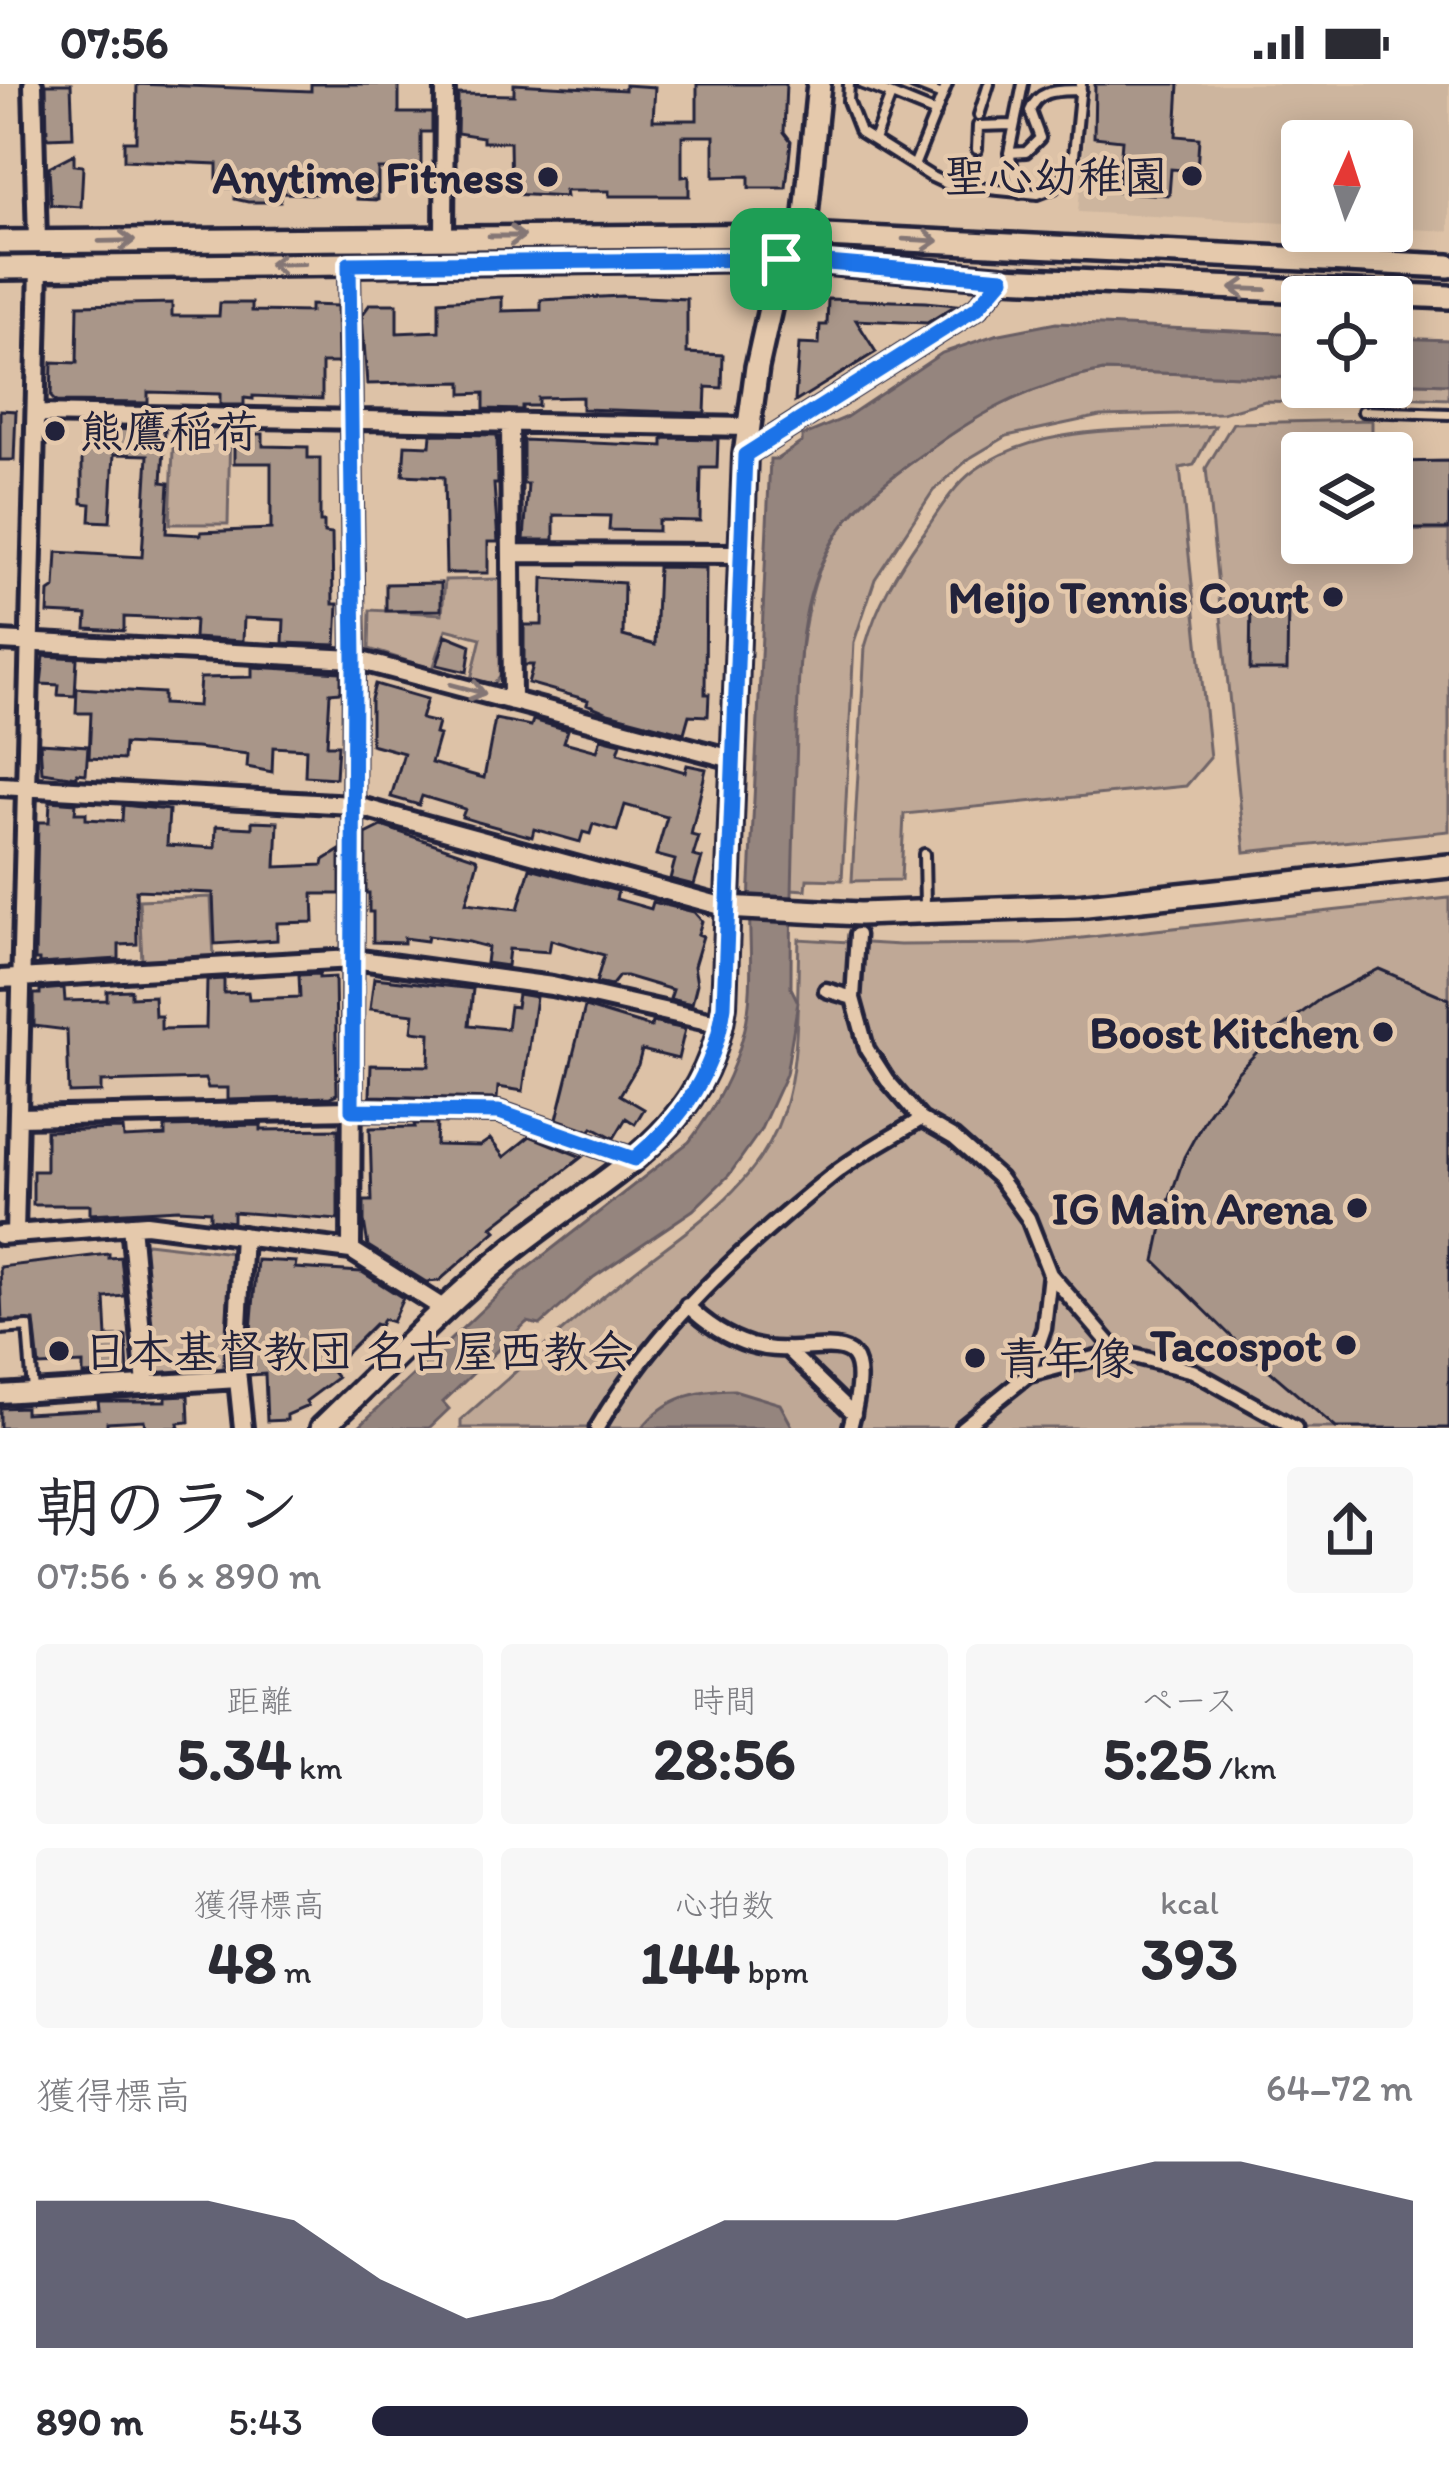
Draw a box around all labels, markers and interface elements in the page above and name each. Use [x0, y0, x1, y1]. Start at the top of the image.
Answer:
text: 07:56 [60, 15, 169, 69]
north arrow [1281, 120, 1413, 252]
map controls [1281, 120, 1413, 564]
place label: 聖心幼稚園 [943, 149, 1168, 203]
place label: Anytime Fitness [213, 150, 524, 204]
marker: 聖心幼稚園 [1179, 163, 1205, 189]
marker: Anytime Fitness [535, 164, 561, 190]
pin [730, 208, 832, 310]
one-way arrow [487, 225, 526, 248]
icon: arrive [748, 226, 814, 292]
one-way arrow [901, 229, 940, 252]
one-way arrow [97, 230, 136, 252]
one-way arrow [267, 253, 306, 276]
button: locate [1281, 276, 1413, 408]
one-way arrow [1229, 277, 1268, 300]
place label: 熊鷹稲荷 [79, 404, 259, 458]
marker: 熊鷹稲荷 [42, 418, 68, 444]
button: layers [1281, 432, 1413, 564]
place label: Meijo Tennis Court [948, 570, 1309, 624]
marker: Meijo Tennis Court [1320, 584, 1346, 610]
one-way arrow [448, 679, 486, 701]
place label: Boost Kitchen [1089, 1005, 1359, 1059]
marker: Boost Kitchen [1370, 1019, 1396, 1045]
place label: IG Main Arena [1052, 1181, 1334, 1235]
marker: IG Main Arena [1344, 1195, 1370, 1221]
place label: Tacospot [1149, 1318, 1322, 1372]
place label: 日本基督教団 名古屋西教会 [83, 1324, 633, 1378]
place label: 青年像 [999, 1331, 1134, 1385]
marker: Tacospot [1333, 1332, 1359, 1358]
marker: 日本基督教団 名古屋西教会 [46, 1338, 72, 1364]
marker: 青年像 [962, 1345, 988, 1371]
text: 朝のラン [36, 1467, 300, 1547]
button: share [1287, 1467, 1413, 1593]
text: 07:56 · 6 × 890 m [36, 1552, 322, 1599]
text: 距離 [227, 1681, 293, 1720]
text: 時間 [692, 1681, 758, 1720]
text: ペース [1141, 1681, 1238, 1720]
text: 5.34 [176, 1722, 291, 1794]
text: 28:56 [653, 1722, 796, 1794]
text: 5:25 [1102, 1722, 1212, 1794]
text: km [291, 1748, 343, 1787]
text: /km [1212, 1748, 1277, 1787]
text: kcal [1160, 1883, 1219, 1922]
text: 獲得標高 [194, 1885, 326, 1924]
text: 心拍数 [675, 1885, 774, 1924]
text: 393 [1141, 1922, 1238, 1994]
text: 48 [207, 1926, 276, 1998]
text: 144 [640, 1926, 740, 1998]
text: m [276, 1952, 312, 1991]
text: bpm [740, 1952, 809, 1991]
text: 64–72 m [1266, 2064, 1413, 2111]
text: 獲得標高 [36, 2072, 192, 2119]
text: 890 m [36, 2398, 143, 2445]
text: 5:43 [228, 2398, 303, 2445]

